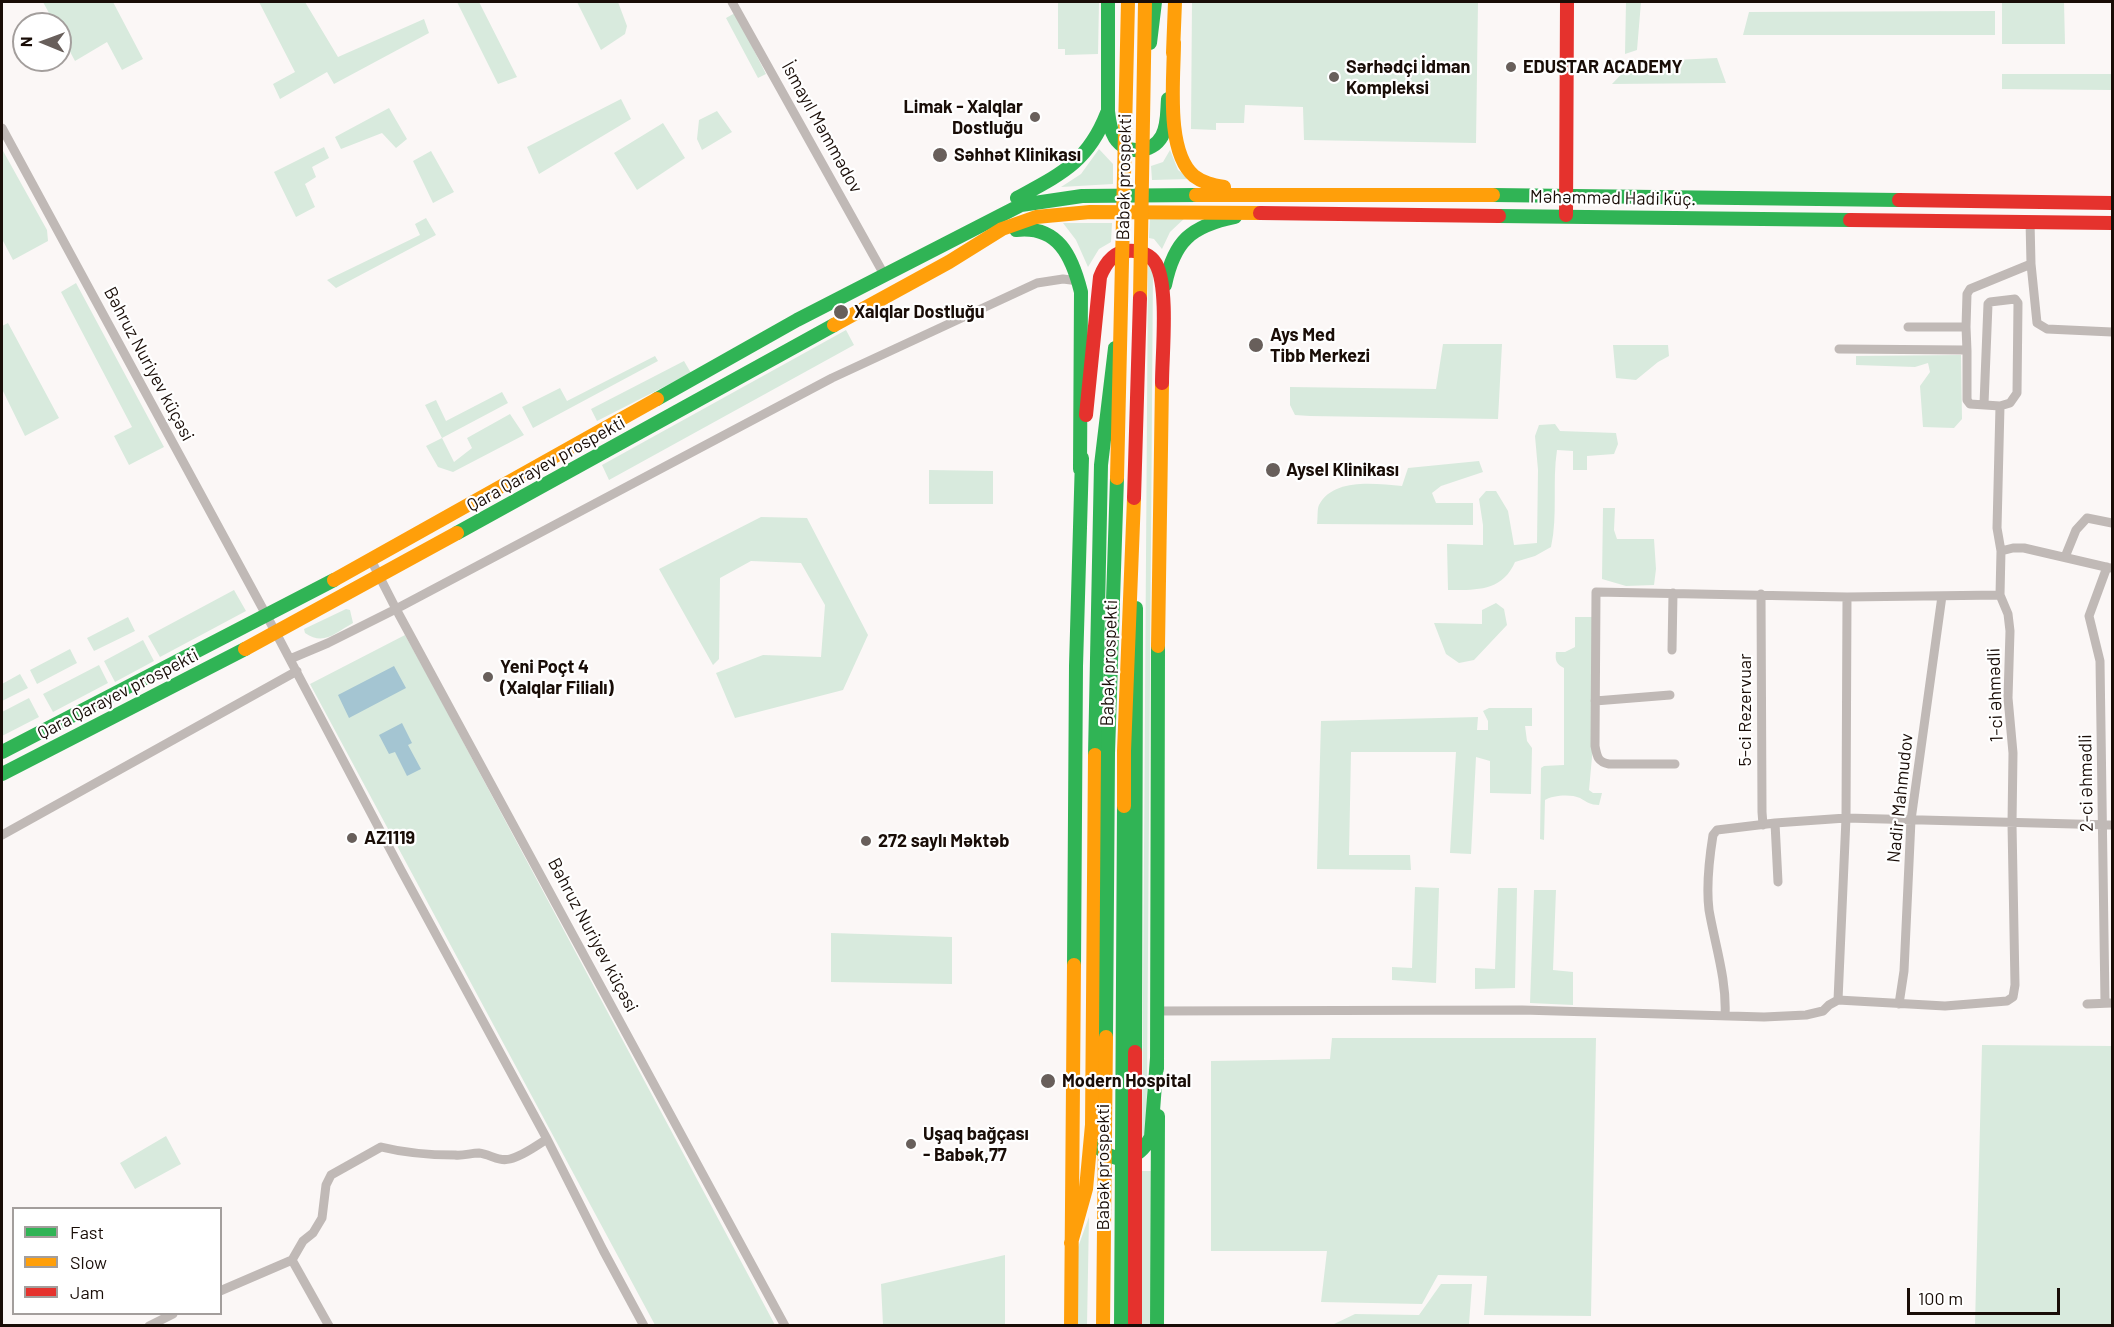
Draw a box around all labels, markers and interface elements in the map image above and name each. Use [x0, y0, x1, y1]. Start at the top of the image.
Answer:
north arrow [12, 12, 72, 72]
text: N [16, 36, 35, 47]
place label: Sərhədçi İdman Kompleksi [1346, 56, 1470, 98]
place label: EDUSTAR ACADEMY [1523, 56, 1683, 78]
street label: İsmayıl Məmmədov [777, 58, 867, 196]
marker: EDUSTAR ACADEMY [1504, 60, 1518, 74]
marker: Sərhədçi İdman Kompleksi [1327, 70, 1341, 84]
place label: Limak - Xalqlar Dostluğu [904, 96, 1023, 138]
marker: Limak - Xalqlar Dostluğu [1028, 110, 1042, 124]
street label: Babək prospekti [1112, 113, 1136, 241]
place label: Səhhət Klinikası [954, 144, 1081, 166]
marker: Səhhət Klinikası [931, 146, 949, 164]
street label: Məhəmməd Hadi küç. [1530, 186, 1696, 210]
street label: Bəhruz Nuriyev küçəsi [99, 283, 199, 445]
place label: Xalqlar Dostluğu [854, 301, 984, 323]
marker: Xalqlar Dostluğu [832, 303, 850, 321]
place label: Ays Med Tibb Merkezi [1270, 324, 1370, 366]
marker: Ays Med Tibb Merkezi [1247, 336, 1265, 354]
street label: Qara Qarayev prospekti [463, 411, 629, 517]
place label: Aysel Klinikası [1286, 459, 1399, 481]
marker: Aysel Klinikası [1264, 461, 1282, 479]
street label: Babək prospekti [1096, 599, 1122, 727]
street label: Qara Qarayev prospekti [34, 644, 202, 744]
street label: 1-ci Əhmədli [1983, 648, 2007, 742]
street label: 5-ci Rezervuar [1734, 653, 1756, 767]
place label: Yeni Poçt 4 (Xalqlar Filialı) [500, 656, 614, 698]
marker: Yeni Poçt 4 (Xalqlar Filialı) [481, 670, 495, 684]
street label: Nadir Mahmudov [1882, 732, 1918, 864]
street label: 2-ci Əhmədli [2074, 734, 2098, 832]
place label: AZ1119 [364, 827, 415, 849]
place label: 272 saylı Məktəb [878, 830, 1009, 852]
marker: AZ1119 [345, 831, 359, 845]
marker: 272 saylı Məktəb [859, 834, 873, 848]
street label: Bəhruz Nuriyev küçəsi [543, 854, 643, 1016]
place label: Modern Hospital [1062, 1070, 1191, 1092]
marker: Modern Hospital [1039, 1072, 1057, 1090]
street label: Babək prospekti [1092, 1104, 1114, 1230]
place label: Uşaq bağçası - Babək,77 [923, 1123, 1029, 1166]
marker: Uşaq bağçası - Babək,77 [904, 1137, 918, 1151]
legend [12, 1207, 222, 1315]
text: Fast [70, 1221, 104, 1243]
text: Slow [70, 1251, 107, 1273]
scale bar [1910, 1276, 2063, 1314]
text: Jam [70, 1281, 104, 1303]
text: 100 m [1918, 1287, 1963, 1309]

